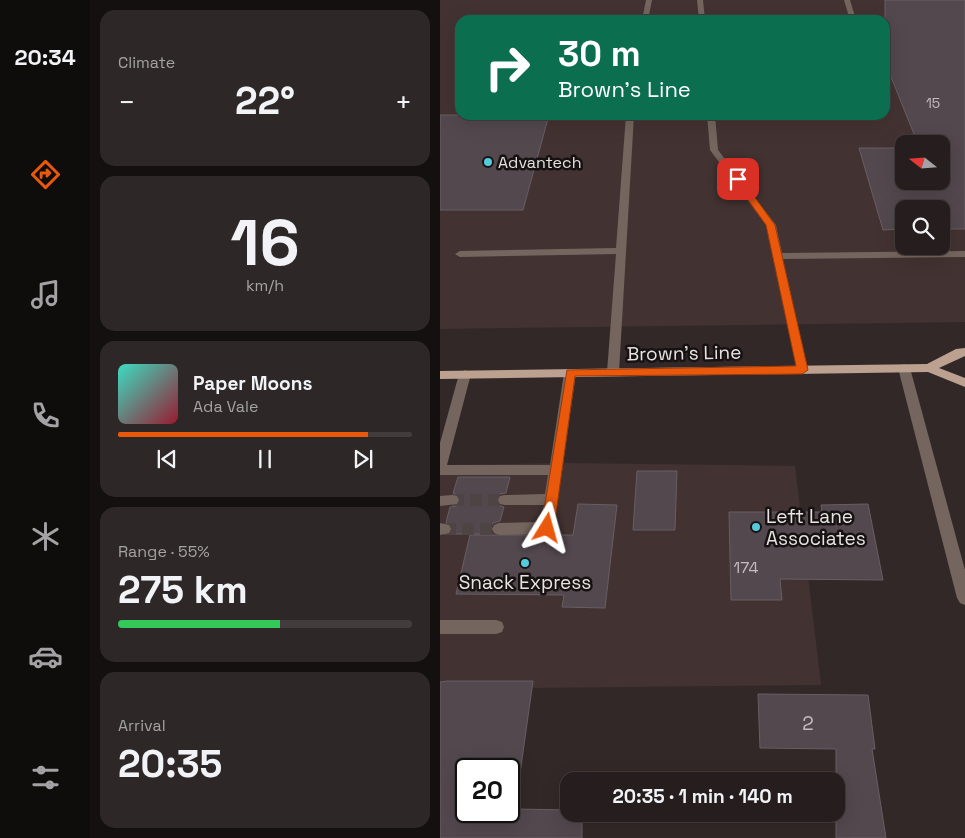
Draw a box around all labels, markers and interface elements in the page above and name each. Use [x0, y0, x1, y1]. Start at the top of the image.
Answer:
text: 30 m [558, 32, 641, 76]
icon: right [475, 35, 540, 100]
text: 20:34 [14, 43, 76, 71]
text: Climate [118, 52, 175, 73]
text: Brown's Line [558, 75, 691, 103]
text: 22° [235, 77, 295, 125]
text: − [118, 84, 135, 120]
text: + [395, 84, 412, 120]
house number: 15 [926, 94, 940, 112]
north arrow [895, 135, 950, 190]
map controls [895, 135, 950, 255]
place label: Advantech [498, 152, 581, 173]
marker: Advantech [482, 156, 494, 168]
icon: directions [28, 157, 63, 192]
pin [717, 158, 759, 200]
icon: arrive [724, 165, 752, 193]
button: search [895, 200, 950, 255]
text: 16 [230, 201, 300, 284]
text: km/h [246, 275, 284, 296]
icon: music [28, 277, 63, 312]
street label: Brown's Line [626, 340, 742, 366]
text: Paper Moons [193, 371, 312, 396]
text: Ada Vale [193, 396, 258, 417]
icon: phone [28, 398, 63, 433]
icon: previous [153, 445, 181, 473]
icon: pause [251, 445, 279, 473]
icon: next [349, 445, 377, 473]
position arrow [520, 501, 572, 553]
place label: Left Lane Associates [766, 504, 866, 551]
icon: climate [28, 519, 63, 554]
marker: Left Lane Associates [750, 521, 762, 533]
text: Range · 55% [118, 541, 210, 562]
marker: Snack Express [519, 557, 531, 569]
house number: 174 [734, 557, 758, 578]
text: 275 km [118, 566, 248, 614]
place label: Snack Express [459, 570, 591, 595]
icon: car [28, 639, 63, 674]
house number: 2 [802, 711, 814, 736]
text: Arrival [118, 715, 166, 736]
text: 20:35 [118, 740, 222, 788]
speed limit sign: 20 [455, 758, 520, 823]
icon: filters [28, 760, 63, 795]
text: 20:35 · 1 min · 140 m [612, 784, 793, 809]

